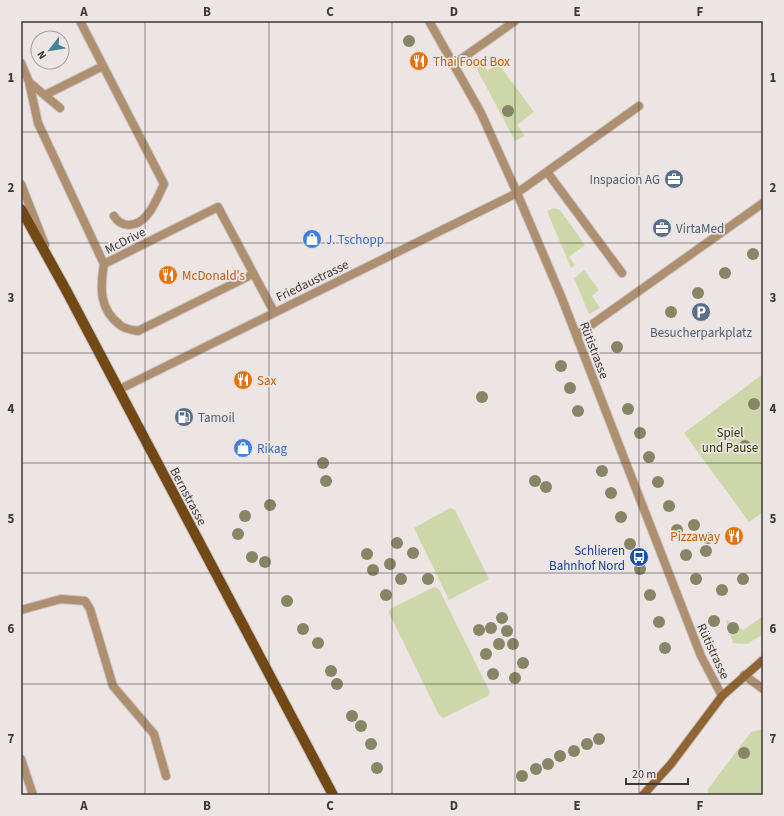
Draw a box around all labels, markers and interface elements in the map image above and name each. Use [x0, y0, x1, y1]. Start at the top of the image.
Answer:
text: A [79, 3, 88, 21]
text: B [203, 3, 211, 21]
text: C [326, 3, 334, 21]
text: D [450, 3, 458, 21]
text: E [573, 3, 581, 21]
text: F [697, 3, 704, 21]
north arrow [30, 30, 70, 70]
text: N [34, 48, 50, 62]
restaurant icon: Thai Food Box [408, 50, 430, 72]
place label: Thai Food Box [433, 53, 510, 71]
text: 1 [8, 69, 15, 87]
text: 1 [770, 69, 777, 87]
office icon: Inspacion AG [663, 168, 685, 190]
place label: Inspacion AG [590, 171, 660, 189]
text: 2 [8, 179, 15, 197]
text: 2 [770, 179, 777, 197]
office icon: VirtaMed [651, 217, 673, 239]
place label: VirtaMed [676, 220, 724, 238]
street label: McDrive [102, 223, 149, 259]
shop icon: J. Tschopp [301, 228, 323, 250]
place label: J. Tschopp [326, 231, 384, 249]
street label: Friedaustrasse [273, 256, 352, 306]
restaurant icon: McDonald's [157, 264, 179, 286]
place label: McDonald's [182, 267, 246, 285]
text: 3 [8, 289, 15, 307]
text: 3 [770, 289, 777, 307]
parking icon: Besucherparkplatz [690, 301, 712, 323]
street label: Rütistrasse [575, 319, 613, 381]
place label: Besucherparkplatz [650, 324, 752, 342]
restaurant icon: Sax [232, 369, 254, 391]
place label: Sax [257, 372, 276, 390]
text: 4 [8, 400, 15, 418]
text: 4 [770, 400, 777, 418]
fuel station icon: Tamoil [173, 406, 195, 428]
place label: Tamoil [198, 409, 235, 427]
park label: Spiel und Pause [702, 424, 758, 457]
shop icon: Rikag [232, 437, 254, 459]
place label: Rikag [257, 440, 287, 458]
street label: Bernstrasse [165, 464, 211, 529]
text: 5 [8, 510, 15, 528]
text: 5 [770, 510, 777, 528]
restaurant icon: Pizzaway [723, 525, 745, 547]
place label: Pizzaway [670, 528, 720, 546]
place label: Schlieren Bahnhof Nord [549, 542, 625, 575]
bus stop icon: Schlieren Bahnhof Nord [628, 546, 650, 568]
text: 6 [8, 620, 15, 638]
text: 6 [770, 620, 777, 638]
street label: Rütistrasse [692, 621, 734, 682]
text: 7 [8, 730, 15, 748]
text: 7 [770, 730, 777, 748]
scale bar [626, 760, 688, 786]
text: 20 m [632, 766, 656, 783]
text: A [79, 797, 88, 815]
text: B [203, 797, 211, 815]
text: C [326, 797, 334, 815]
text: D [450, 797, 458, 815]
text: E [573, 797, 581, 815]
text: F [697, 797, 704, 815]

